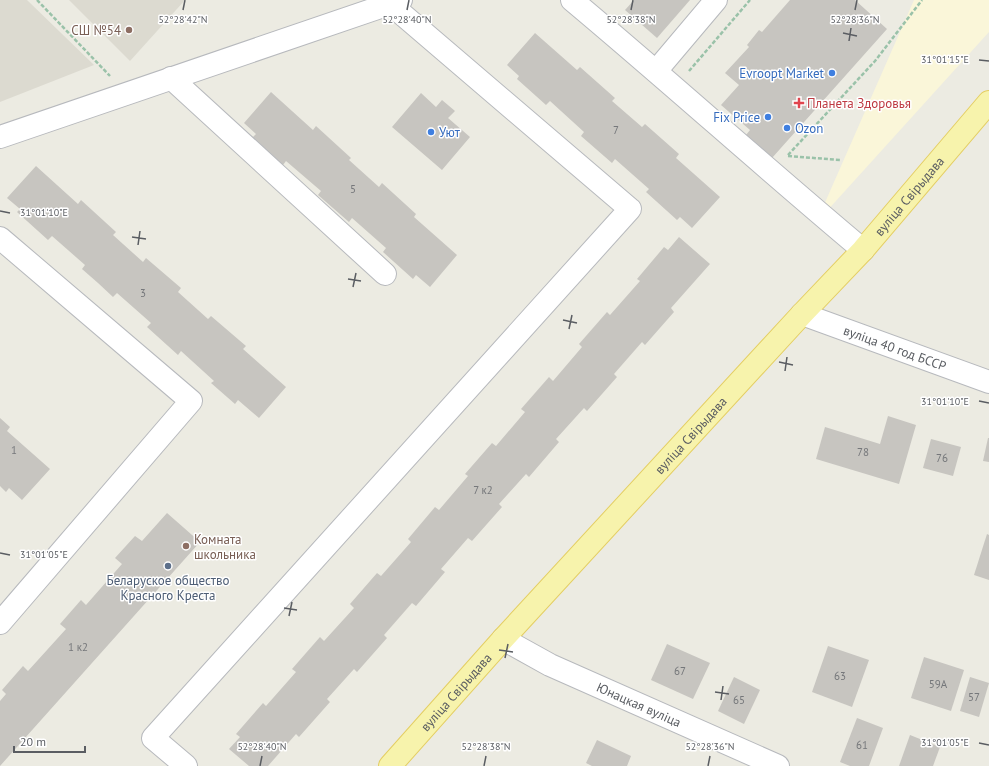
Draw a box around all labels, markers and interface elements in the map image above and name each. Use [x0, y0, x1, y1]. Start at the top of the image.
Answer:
text: 52°28'42"N [158, 13, 208, 26]
text: 52°28'40"N [382, 13, 432, 26]
text: 52°28'38"N [606, 13, 656, 26]
text: 52°28'36"N [830, 13, 880, 26]
place label: СШ №54 [71, 22, 121, 39]
marker: СШ №54 [124, 25, 134, 35]
text: 31°01'15"E [921, 53, 969, 66]
place label: Evroopt Market [739, 65, 825, 82]
marker: Evroopt Market [827, 68, 837, 78]
place label: Планета Здоровья [807, 95, 911, 112]
marker: Планета Здоровья [794, 98, 804, 108]
place label: Fix Price [713, 109, 760, 126]
marker: Fix Price [763, 112, 773, 122]
place label: Ozon [795, 120, 823, 137]
house number: 7 [613, 123, 619, 137]
marker: Ozon [782, 123, 792, 133]
place label: Уют [439, 124, 461, 141]
marker: Уют [426, 127, 436, 137]
street label: вуліца Свірыдава [870, 153, 948, 239]
house number: 5 [350, 182, 356, 196]
text: 31°01'10"E [20, 206, 68, 219]
house number: 3 [140, 286, 146, 300]
street label: вуліца 40 год БССР [841, 321, 949, 374]
street label: вуліца Свірыдава [651, 393, 730, 477]
text: 31°01'10"E [921, 395, 969, 408]
house number: 1 [11, 443, 17, 457]
house number: 78 [857, 445, 869, 459]
house number: 76 [936, 451, 948, 465]
house number: 7 к2 [473, 483, 493, 497]
place label: Комната школьника [194, 531, 256, 563]
marker: Комната школьника [181, 541, 191, 551]
text: 31°01'05"E [20, 548, 68, 561]
marker: Беларуское общество Красного Креста [163, 561, 173, 571]
place label: Беларуское общество Красного Креста [107, 572, 229, 604]
house number: 1 к2 [68, 640, 88, 654]
street label: вуліца Свірыдава [417, 649, 495, 735]
house number: 67 [674, 664, 686, 678]
house number: 63 [834, 669, 846, 683]
house number: 59А [929, 677, 948, 691]
street label: Юнацкая вуліца [594, 678, 684, 731]
house number: 57 [968, 690, 980, 704]
house number: 65 [733, 693, 745, 707]
scale bar [14, 728, 85, 754]
text: 20 m [20, 734, 46, 749]
text: 31°01'05"E [921, 736, 969, 749]
house number: 61 [856, 738, 868, 752]
text: 52°28'40"N [237, 740, 287, 753]
text: 52°28'38"N [461, 740, 511, 753]
text: 52°28'36"N [685, 740, 735, 753]

